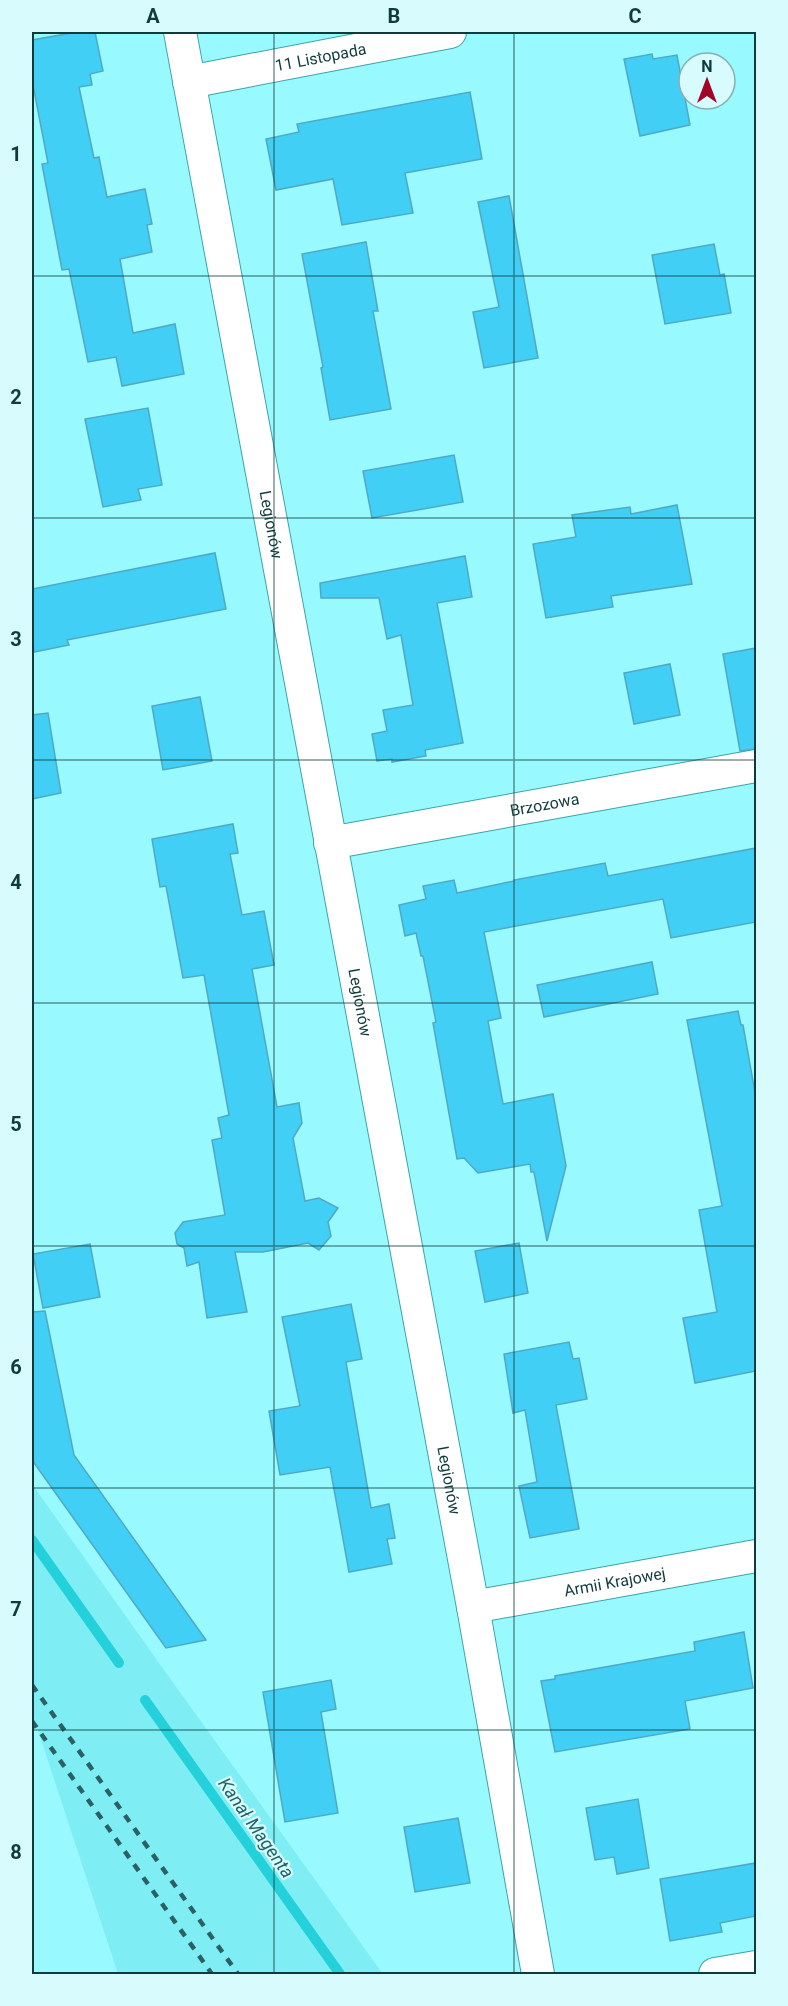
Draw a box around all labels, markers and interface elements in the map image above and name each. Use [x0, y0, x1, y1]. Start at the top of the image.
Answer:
text: A [146, 4, 160, 28]
text: B [388, 4, 400, 28]
text: C [628, 4, 642, 28]
street label: 11 Listopada [274, 39, 368, 75]
north arrow [677, 51, 737, 111]
text: N [701, 57, 713, 76]
text: 1 [10, 142, 22, 166]
text: 2 [10, 385, 22, 409]
street label: Legionów [255, 489, 287, 560]
text: 3 [10, 627, 22, 651]
street label: Brzozowa [509, 789, 581, 820]
text: 4 [10, 870, 22, 894]
street label: Legionów [344, 967, 376, 1038]
text: 5 [10, 1112, 22, 1136]
text: 6 [10, 1355, 22, 1379]
street label: Legionów [433, 1445, 465, 1516]
street label: Armii Krajowej [563, 1563, 667, 1600]
text: 7 [10, 1597, 22, 1621]
water label: Kanał Magenta [214, 1774, 299, 1882]
text: 8 [10, 1840, 22, 1864]

